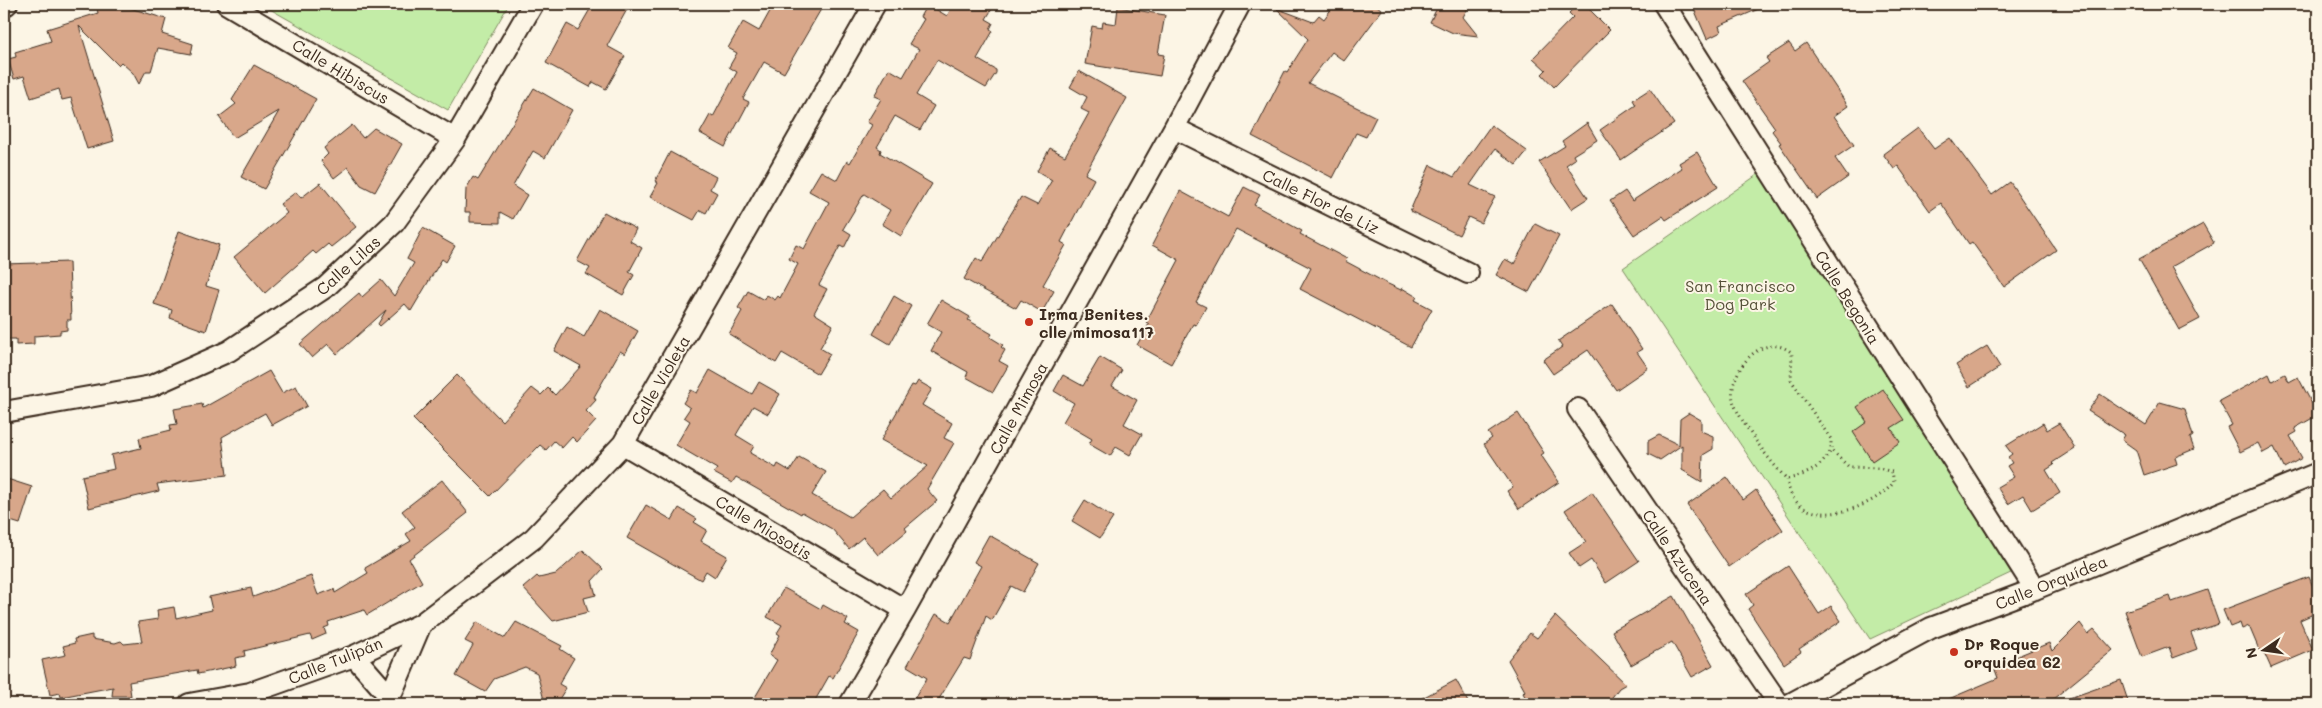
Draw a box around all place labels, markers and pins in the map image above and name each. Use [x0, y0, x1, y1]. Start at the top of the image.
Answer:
place label: Irma Benites. clle mimosa117 [1039, 303, 1154, 342]
marker: Irma Benites. clle mimosa117 [1023, 316, 1035, 328]
place label: Dr Roque orquidea 62 [1964, 633, 2061, 672]
marker: Dr Roque orquidea 62 [1948, 646, 1960, 658]

